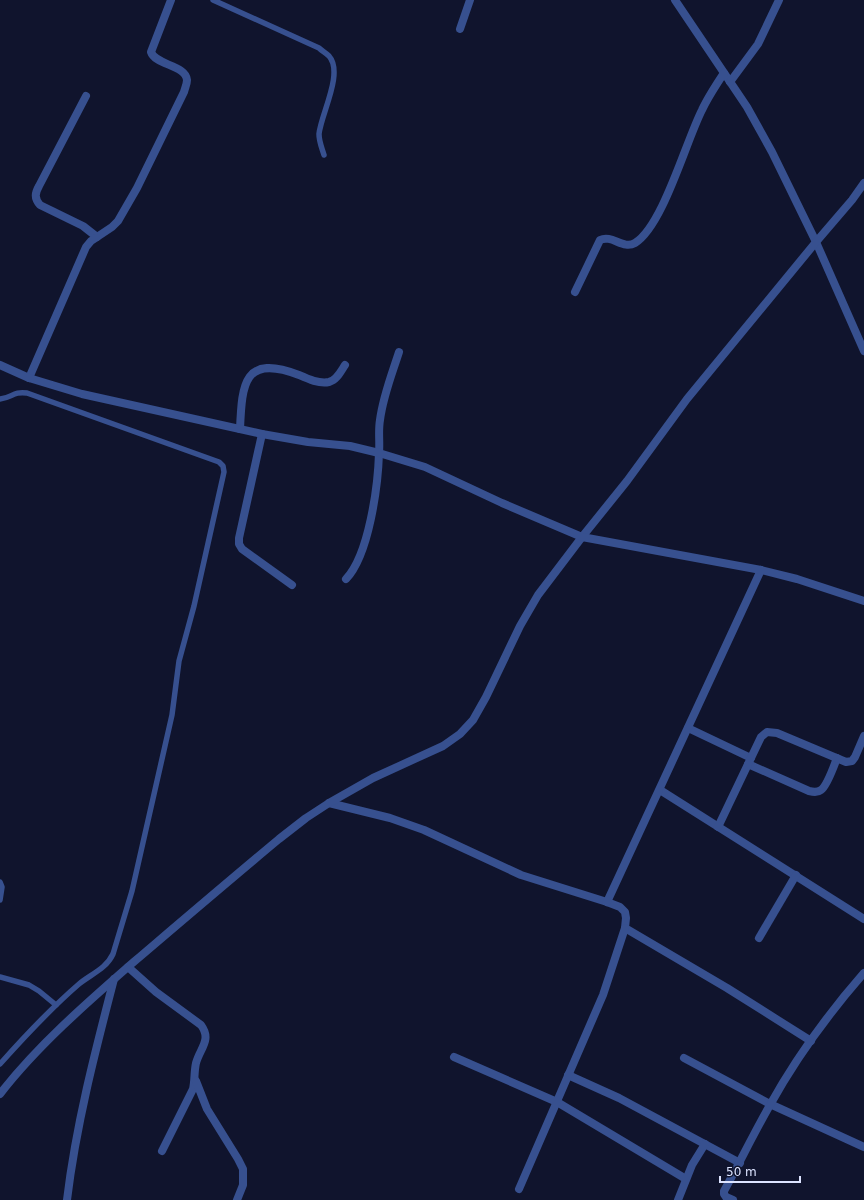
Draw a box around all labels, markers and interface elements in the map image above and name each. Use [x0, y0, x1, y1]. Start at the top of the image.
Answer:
scale bar [720, 1158, 800, 1184]
text: 50 m [726, 1165, 757, 1179]

